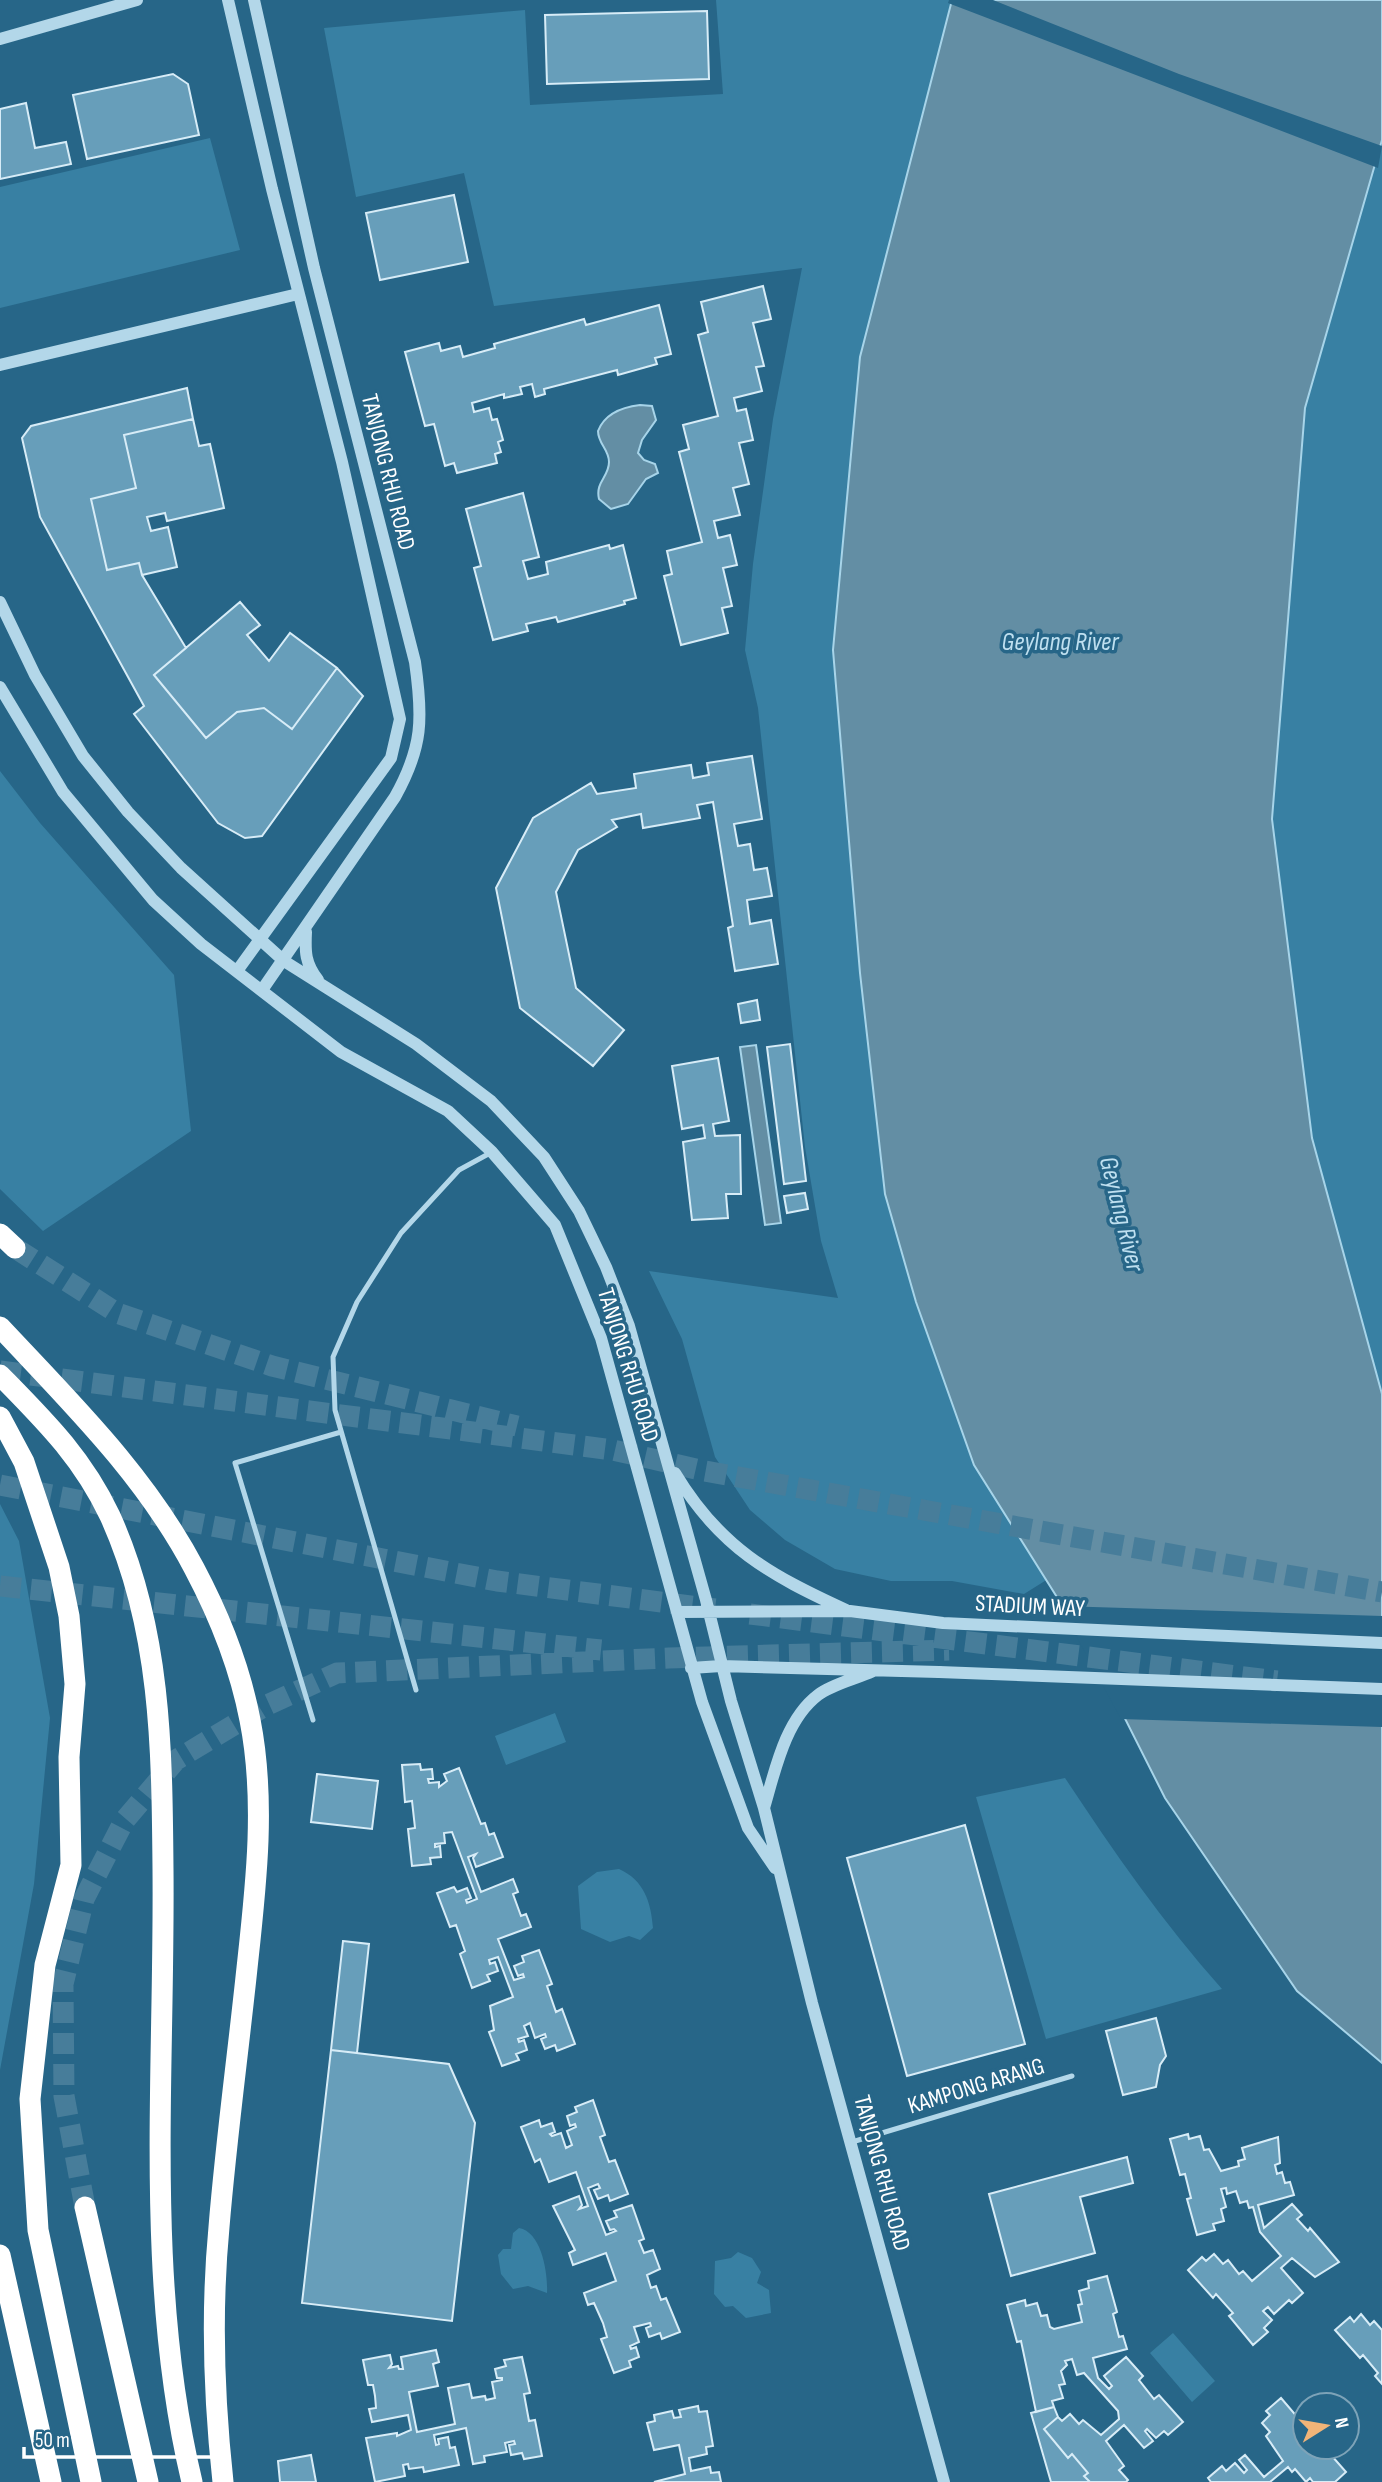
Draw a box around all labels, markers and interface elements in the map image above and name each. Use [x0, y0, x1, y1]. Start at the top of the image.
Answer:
street label: TANJONG RHU ROAD [355, 391, 421, 553]
water label: Geylang River [1002, 627, 1120, 658]
water label: Geylang River [1092, 1154, 1151, 1276]
street label: TANJONG RHU ROAD [591, 1284, 665, 1446]
street label: STADIUM WAY [974, 1589, 1086, 1623]
street label: KAMPONG ARANG [904, 2051, 1048, 2121]
street label: TANJONG RHU ROAD [847, 2092, 917, 2254]
north arrow [1291, 2391, 1361, 2461]
scale bar [24, 2416, 219, 2460]
text: N [1329, 2416, 1353, 2430]
text: 50 m [35, 2428, 70, 2453]

